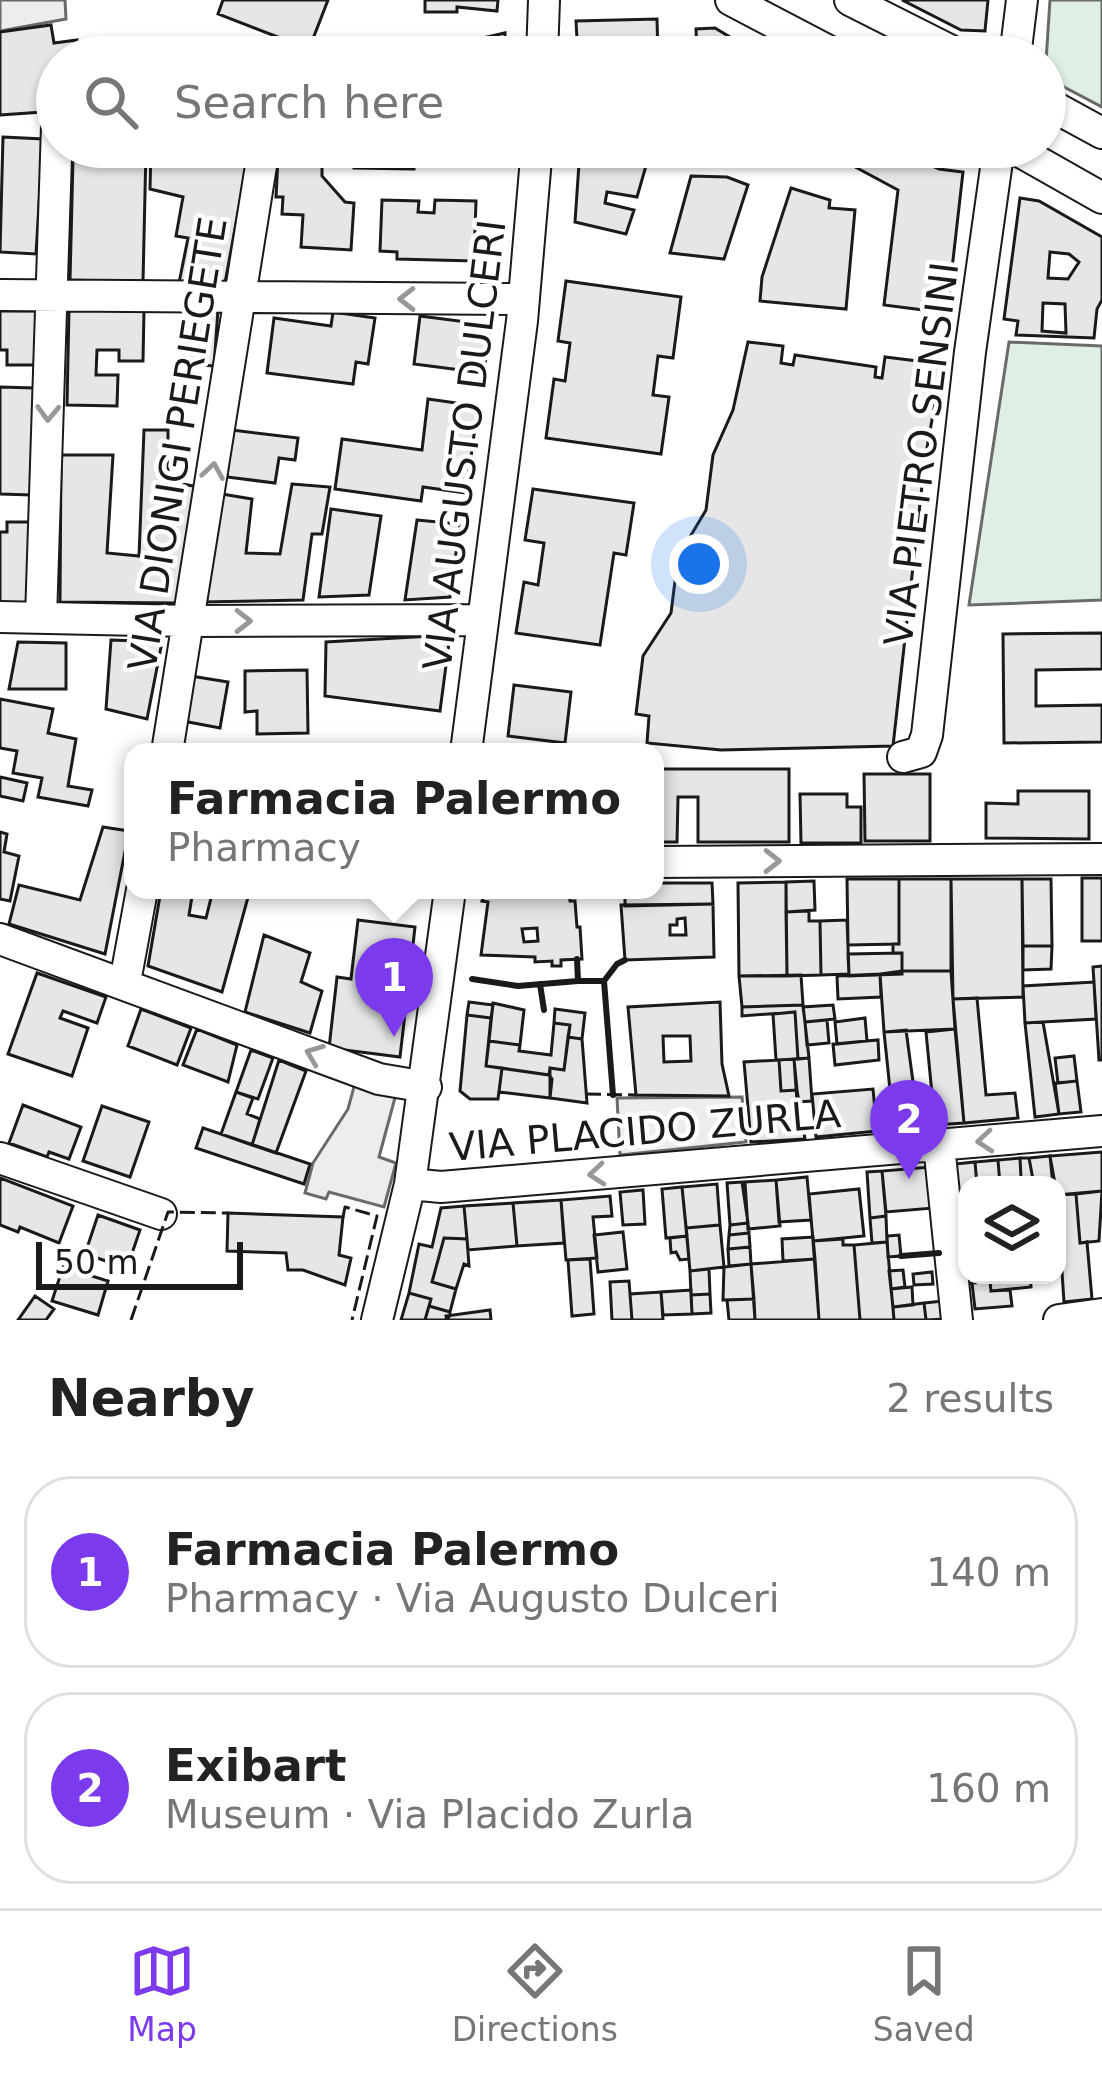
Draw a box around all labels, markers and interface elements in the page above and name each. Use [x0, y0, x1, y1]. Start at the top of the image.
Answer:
search box [36, 36, 1066, 168]
icon: search [78, 69, 144, 135]
text: Search here [174, 76, 444, 129]
street label: VIA DIONIGI PERIEGETE [119, 214, 236, 674]
street label: VIA AUGUSTO DULCERI [415, 217, 514, 673]
street label: VIA PIETRO SENSINI [876, 260, 967, 649]
one-way arrow [397, 286, 415, 312]
one-way arrow [35, 404, 61, 423]
one-way arrow [199, 461, 225, 481]
your location [669, 534, 729, 594]
one-way arrow [235, 608, 253, 634]
popup [124, 743, 664, 899]
text: Farmacia Palermo [167, 772, 621, 825]
text: Pharmacy [167, 825, 361, 870]
one-way arrow [764, 848, 782, 874]
pin: 1 [355, 938, 433, 1037]
one-way arrow [304, 1043, 325, 1068]
pin: 2 [870, 1080, 948, 1179]
street label: VIA PLACIDO ZURLA [447, 1091, 843, 1170]
one-way arrow [976, 1128, 995, 1154]
one-way arrow [587, 1161, 606, 1186]
map controls [958, 1176, 1066, 1284]
button: layers [958, 1176, 1066, 1284]
scale bar [36, 1236, 243, 1289]
text: 50 m [54, 1243, 139, 1282]
text: Nearby [48, 1369, 255, 1428]
text: 2 results [886, 1376, 1054, 1421]
text: Farmacia Palermo [165, 1523, 619, 1576]
text: 1 [76, 1550, 104, 1595]
text: 140 m [926, 1550, 1051, 1595]
text: Pharmacy · Via Augusto Dulceri [165, 1576, 780, 1621]
text: Exibart [165, 1739, 346, 1792]
text: 2 [76, 1766, 104, 1811]
text: 160 m [926, 1766, 1051, 1811]
text: Museum · Via Placido Zurla [165, 1792, 694, 1837]
tab: Map [127, 1938, 197, 2049]
tab: Directions [452, 1938, 618, 2049]
tab: Saved [873, 1938, 975, 2049]

